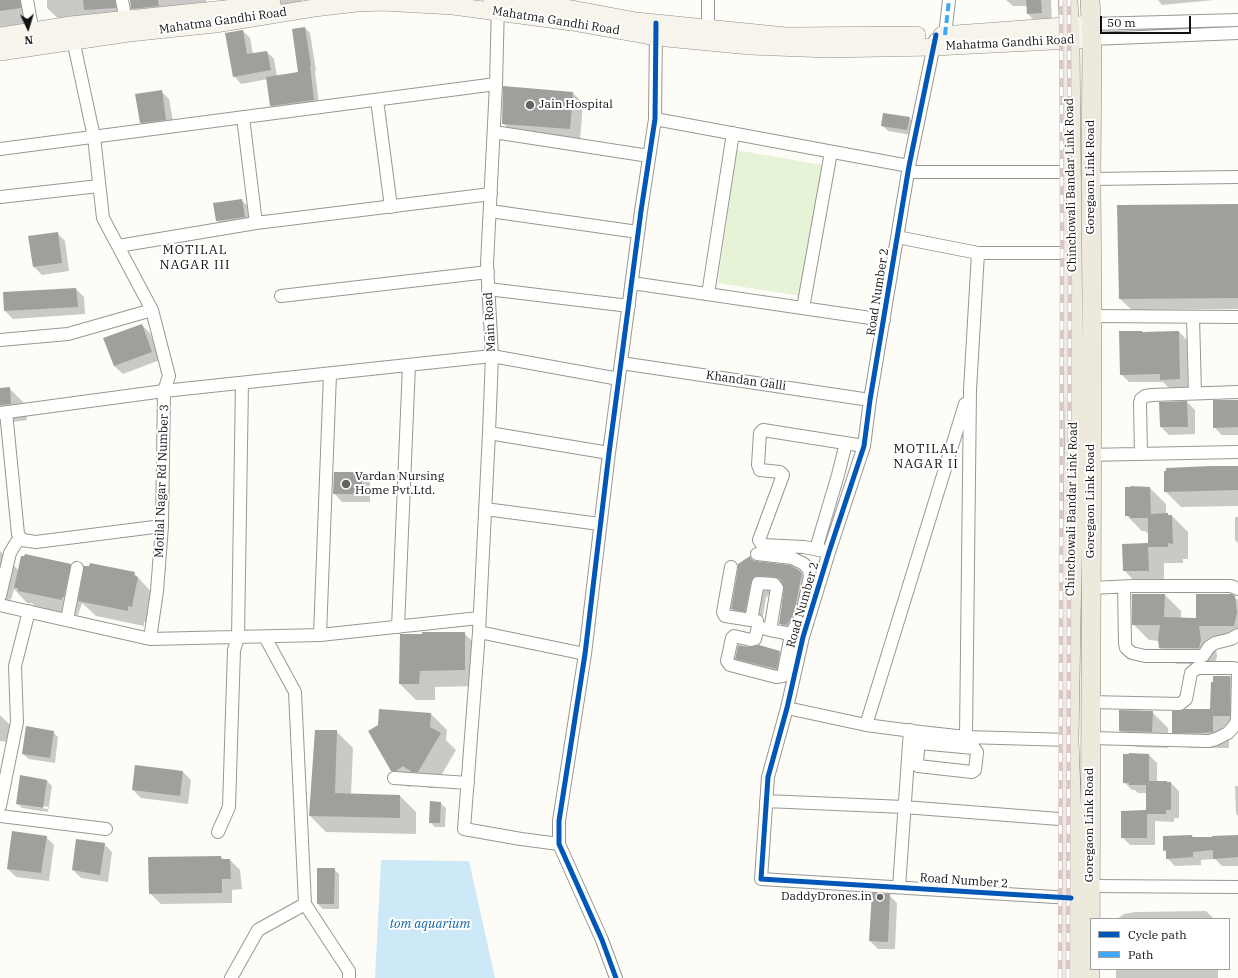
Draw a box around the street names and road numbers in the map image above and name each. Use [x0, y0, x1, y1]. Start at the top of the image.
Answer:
street label: Mahatma Gandhi Road [491, 4, 621, 38]
street label: Mahatma Gandhi Road [158, 5, 288, 37]
street label: Mahatma Gandhi Road [945, 32, 1075, 54]
street label: Chinchowali Bandar Link Road [1062, 98, 1080, 272]
street label: Goregaon Link Road [1084, 120, 1098, 234]
street label: Road Number 2 [864, 247, 892, 337]
street label: Main Road [481, 292, 499, 352]
street label: Khandan Galli [705, 368, 787, 394]
street label: Motilal Nagar Rd Number 3 [152, 404, 172, 558]
street label: Chinchowali Bandar Link Road [1063, 422, 1081, 596]
street label: Goregaon Link Road [1084, 444, 1098, 558]
street label: Road Number 2 [784, 560, 822, 650]
street label: Goregaon Link Road [1083, 768, 1097, 882]
street label: Road Number 2 [919, 871, 1009, 891]

